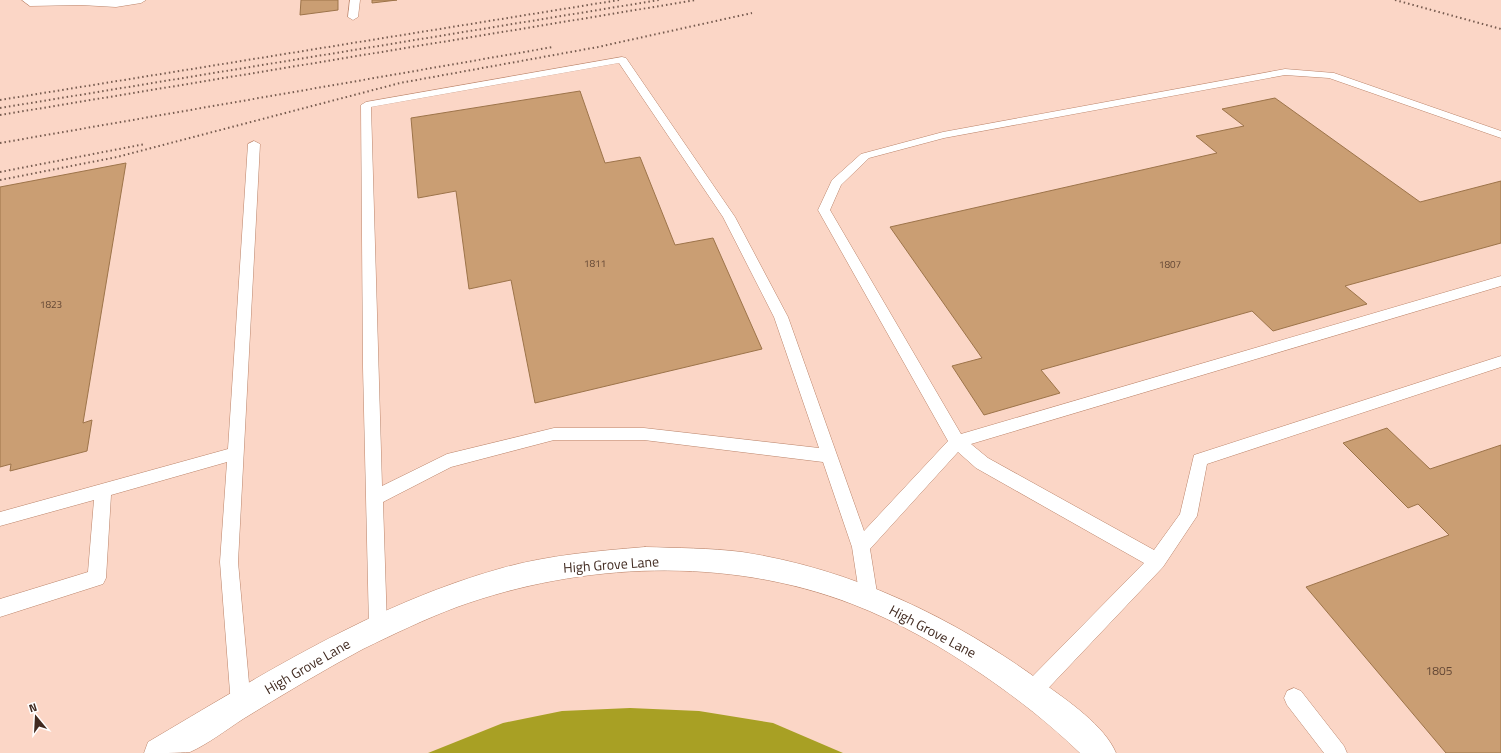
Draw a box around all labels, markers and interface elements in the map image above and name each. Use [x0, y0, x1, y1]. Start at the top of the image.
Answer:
house number: 1811 [584, 256, 606, 271]
house number: 1807 [1159, 257, 1181, 272]
house number: 1823 [40, 297, 62, 312]
street label: High Grove Lane [562, 550, 660, 578]
street label: High Grove Lane [886, 599, 980, 663]
street label: High Grove Lane [260, 633, 354, 699]
house number: 1805 [1426, 661, 1453, 680]
north arrow [16, 697, 56, 737]
text: N [27, 699, 39, 716]

